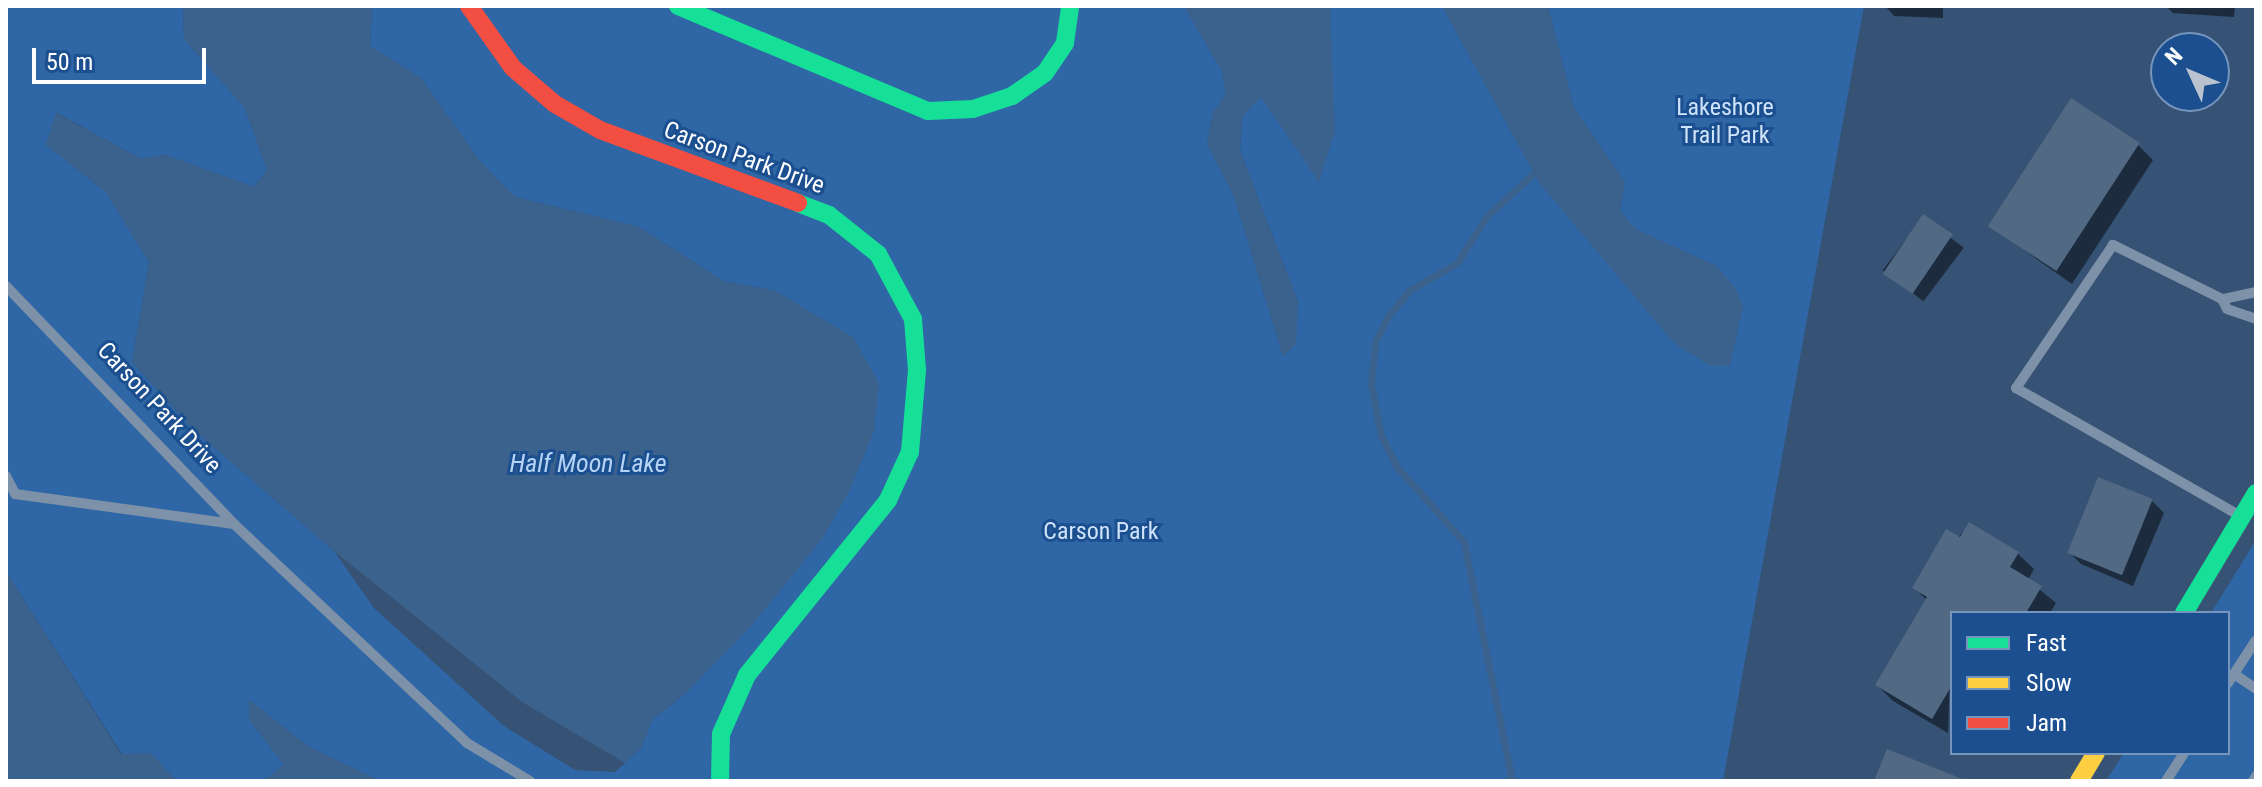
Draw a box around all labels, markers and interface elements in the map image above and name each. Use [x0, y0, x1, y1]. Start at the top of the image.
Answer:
scale bar [36, 32, 210, 82]
north arrow [2150, 32, 2230, 112]
text: N [2160, 43, 2187, 70]
text: 50 m [46, 48, 93, 76]
park label: Lakeshore Trail Park [1676, 94, 1774, 150]
street label: Carson Park Drive [660, 116, 828, 200]
street label: Carson Park Drive [91, 336, 227, 480]
water label: Half Moon Lake [510, 448, 666, 480]
park label: Carson Park [1043, 518, 1159, 546]
legend [1950, 611, 2230, 755]
text: Fast [2026, 629, 2067, 657]
text: Slow [2026, 669, 2072, 697]
text: Jam [2026, 709, 2067, 737]

